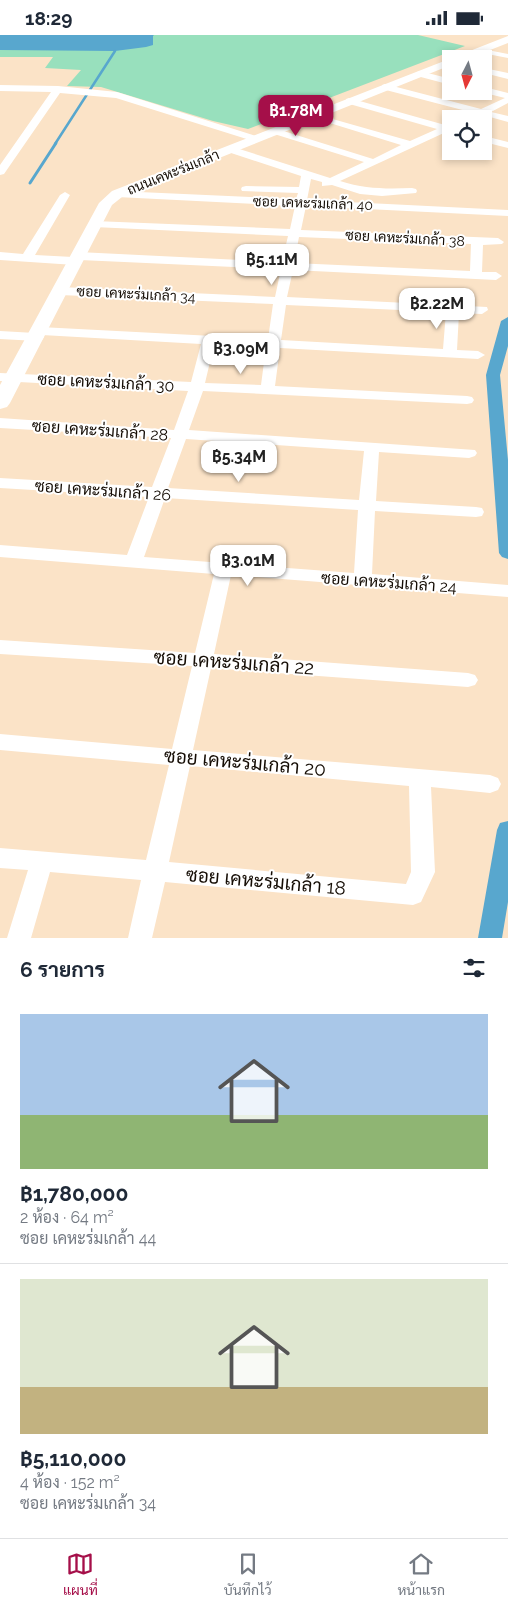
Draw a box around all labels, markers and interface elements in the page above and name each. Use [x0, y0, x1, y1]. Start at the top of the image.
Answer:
text: 18:29 [25, 7, 72, 29]
north arrow [442, 50, 492, 100]
map controls [442, 50, 492, 160]
pin: ฿1.78M [255, 94, 337, 137]
text: ฿1.78M [269, 101, 323, 120]
button: locate [442, 110, 492, 160]
street label: ถนนเคหะร่มเกล้า [124, 145, 221, 198]
street label: ซอย เคหะร่มเกล้า 40 [253, 192, 373, 213]
street label: ซอย เคหะร่มเกล้า 38 [345, 226, 465, 249]
pin: ฿5.11M [231, 243, 313, 286]
text: ฿5.11M [246, 250, 298, 269]
street label: ซอย เคหะร่มเกล้า 34 [76, 282, 196, 305]
pin: ฿2.22M [396, 287, 478, 330]
text: ฿2.22M [410, 294, 464, 313]
pin: ฿3.09M [200, 333, 282, 375]
text: ฿3.09M [213, 339, 269, 358]
street label: ซอย เคหะร่มเกล้า 30 [37, 368, 175, 396]
street label: ซอย เคหะร่มเกล้า 28 [31, 415, 169, 445]
pin: ฿5.34M [198, 441, 280, 483]
text: ฿5.34M [212, 447, 266, 466]
street label: ซอย เคหะร่มเกล้า 26 [34, 475, 172, 505]
pin: ฿3.01M [207, 545, 289, 587]
text: ฿3.01M [221, 551, 275, 570]
street label: ซอย เคหะร่มเกล้า 24 [321, 567, 458, 597]
street label: ซอย เคหะร่มเกล้า 22 [153, 645, 315, 679]
street label: ซอย เคหะร่มเกล้า 20 [163, 744, 327, 780]
street label: ซอย เคหะร่มเกล้า 18 [185, 863, 347, 899]
icon: filters [460, 954, 488, 982]
text: 6 รายการ [20, 957, 105, 982]
icon: home [209, 1046, 299, 1136]
text: ฿1,780,000 [20, 1181, 128, 1206]
text: 2 ห้อง · 64 m² [20, 1208, 114, 1227]
text: ซอย เคหะร่มเกล้า 44 [20, 1229, 156, 1248]
icon: home [209, 1312, 299, 1402]
text: ฿5,110,000 [20, 1446, 126, 1471]
text: 4 ห้อง · 152 m² [20, 1473, 120, 1492]
text: ซอย เคหะร่มเกล้า 34 [20, 1494, 156, 1513]
tab: แผนที่ [63, 1550, 98, 1598]
tab: บันทึกไว้ [224, 1550, 272, 1598]
tab: หน้าแรก [397, 1550, 445, 1598]

